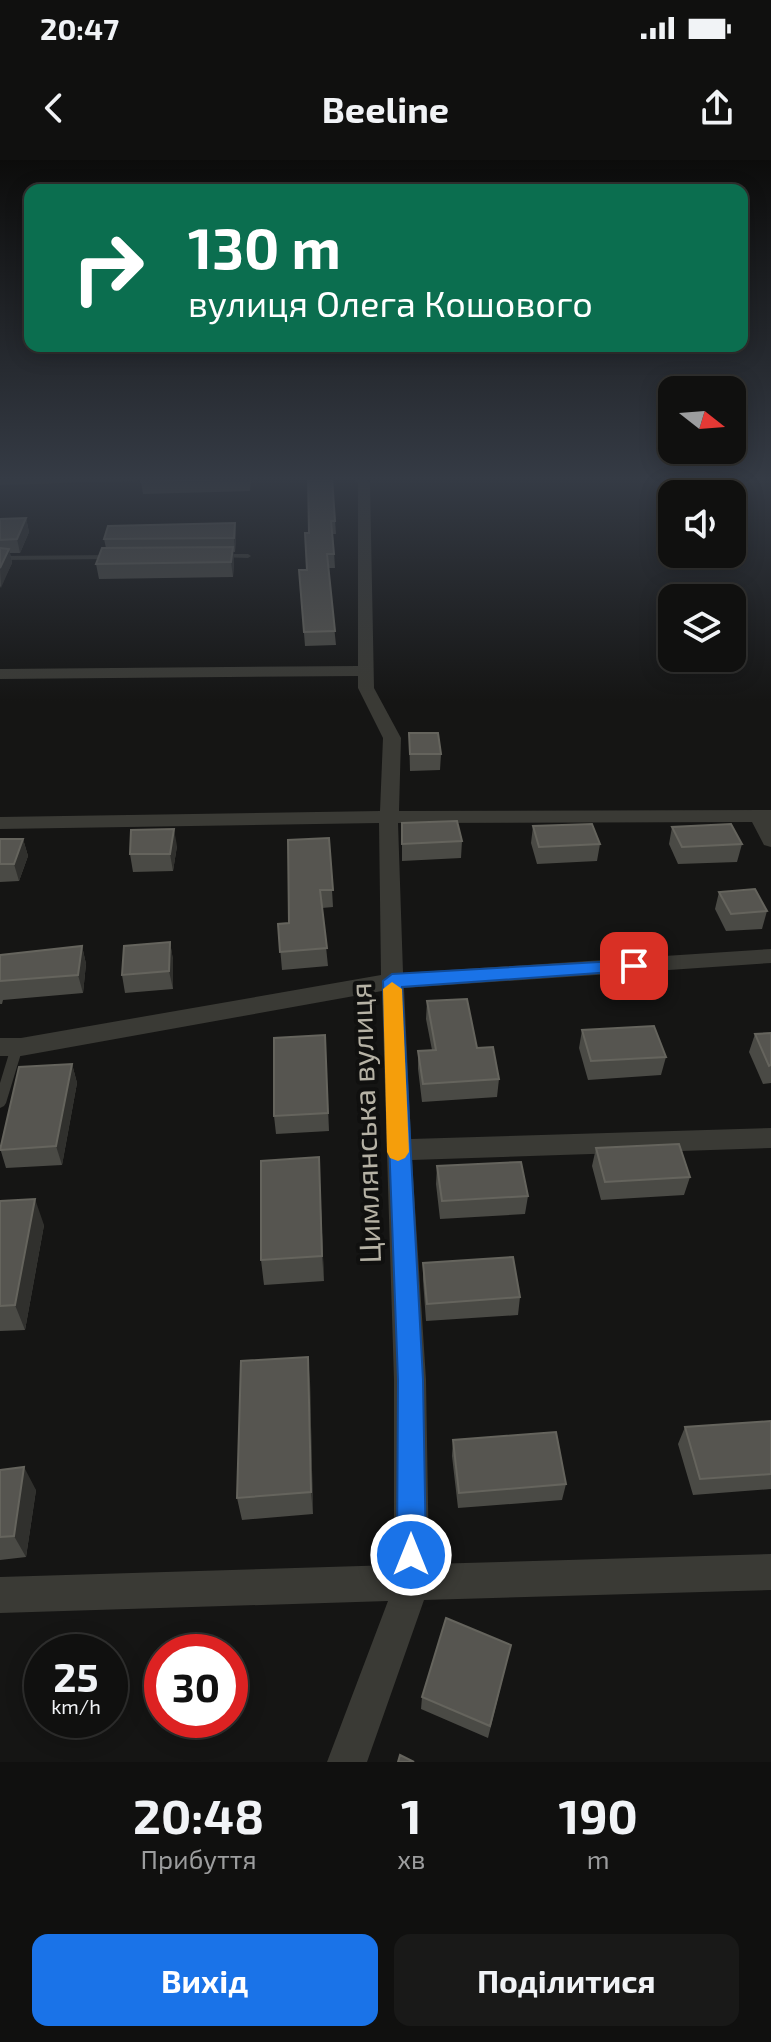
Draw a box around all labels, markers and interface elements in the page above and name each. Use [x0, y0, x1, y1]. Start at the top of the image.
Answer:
text: 20:47 [40, 10, 119, 46]
icon: back [32, 86, 76, 130]
icon: share [695, 86, 739, 130]
text: Beeline [322, 87, 449, 130]
text: 130 m [188, 213, 341, 280]
icon: right [56, 216, 160, 320]
text: вулиця Олега Кошового [188, 281, 593, 324]
north arrow [658, 376, 746, 464]
map controls [658, 376, 746, 672]
button: sound [658, 480, 746, 568]
button: layers [658, 584, 746, 672]
pin [600, 932, 668, 1000]
icon: arrive [612, 944, 656, 988]
street label: Цимлянська вулиця [341, 982, 388, 1264]
position arrow [369, 1513, 453, 1597]
speed limit sign: 30 [144, 1634, 248, 1738]
text: 25 [53, 1652, 99, 1700]
text: km/h [51, 1694, 101, 1718]
text: 20:48 [133, 1786, 264, 1844]
text: 1 [401, 1786, 422, 1844]
text: 190 [559, 1786, 638, 1844]
text: Прибуття [141, 1843, 257, 1874]
text: хв [397, 1843, 425, 1874]
text: m [587, 1843, 610, 1874]
button: Вихід [32, 1934, 378, 2026]
button: Поділитися [394, 1934, 739, 2026]

